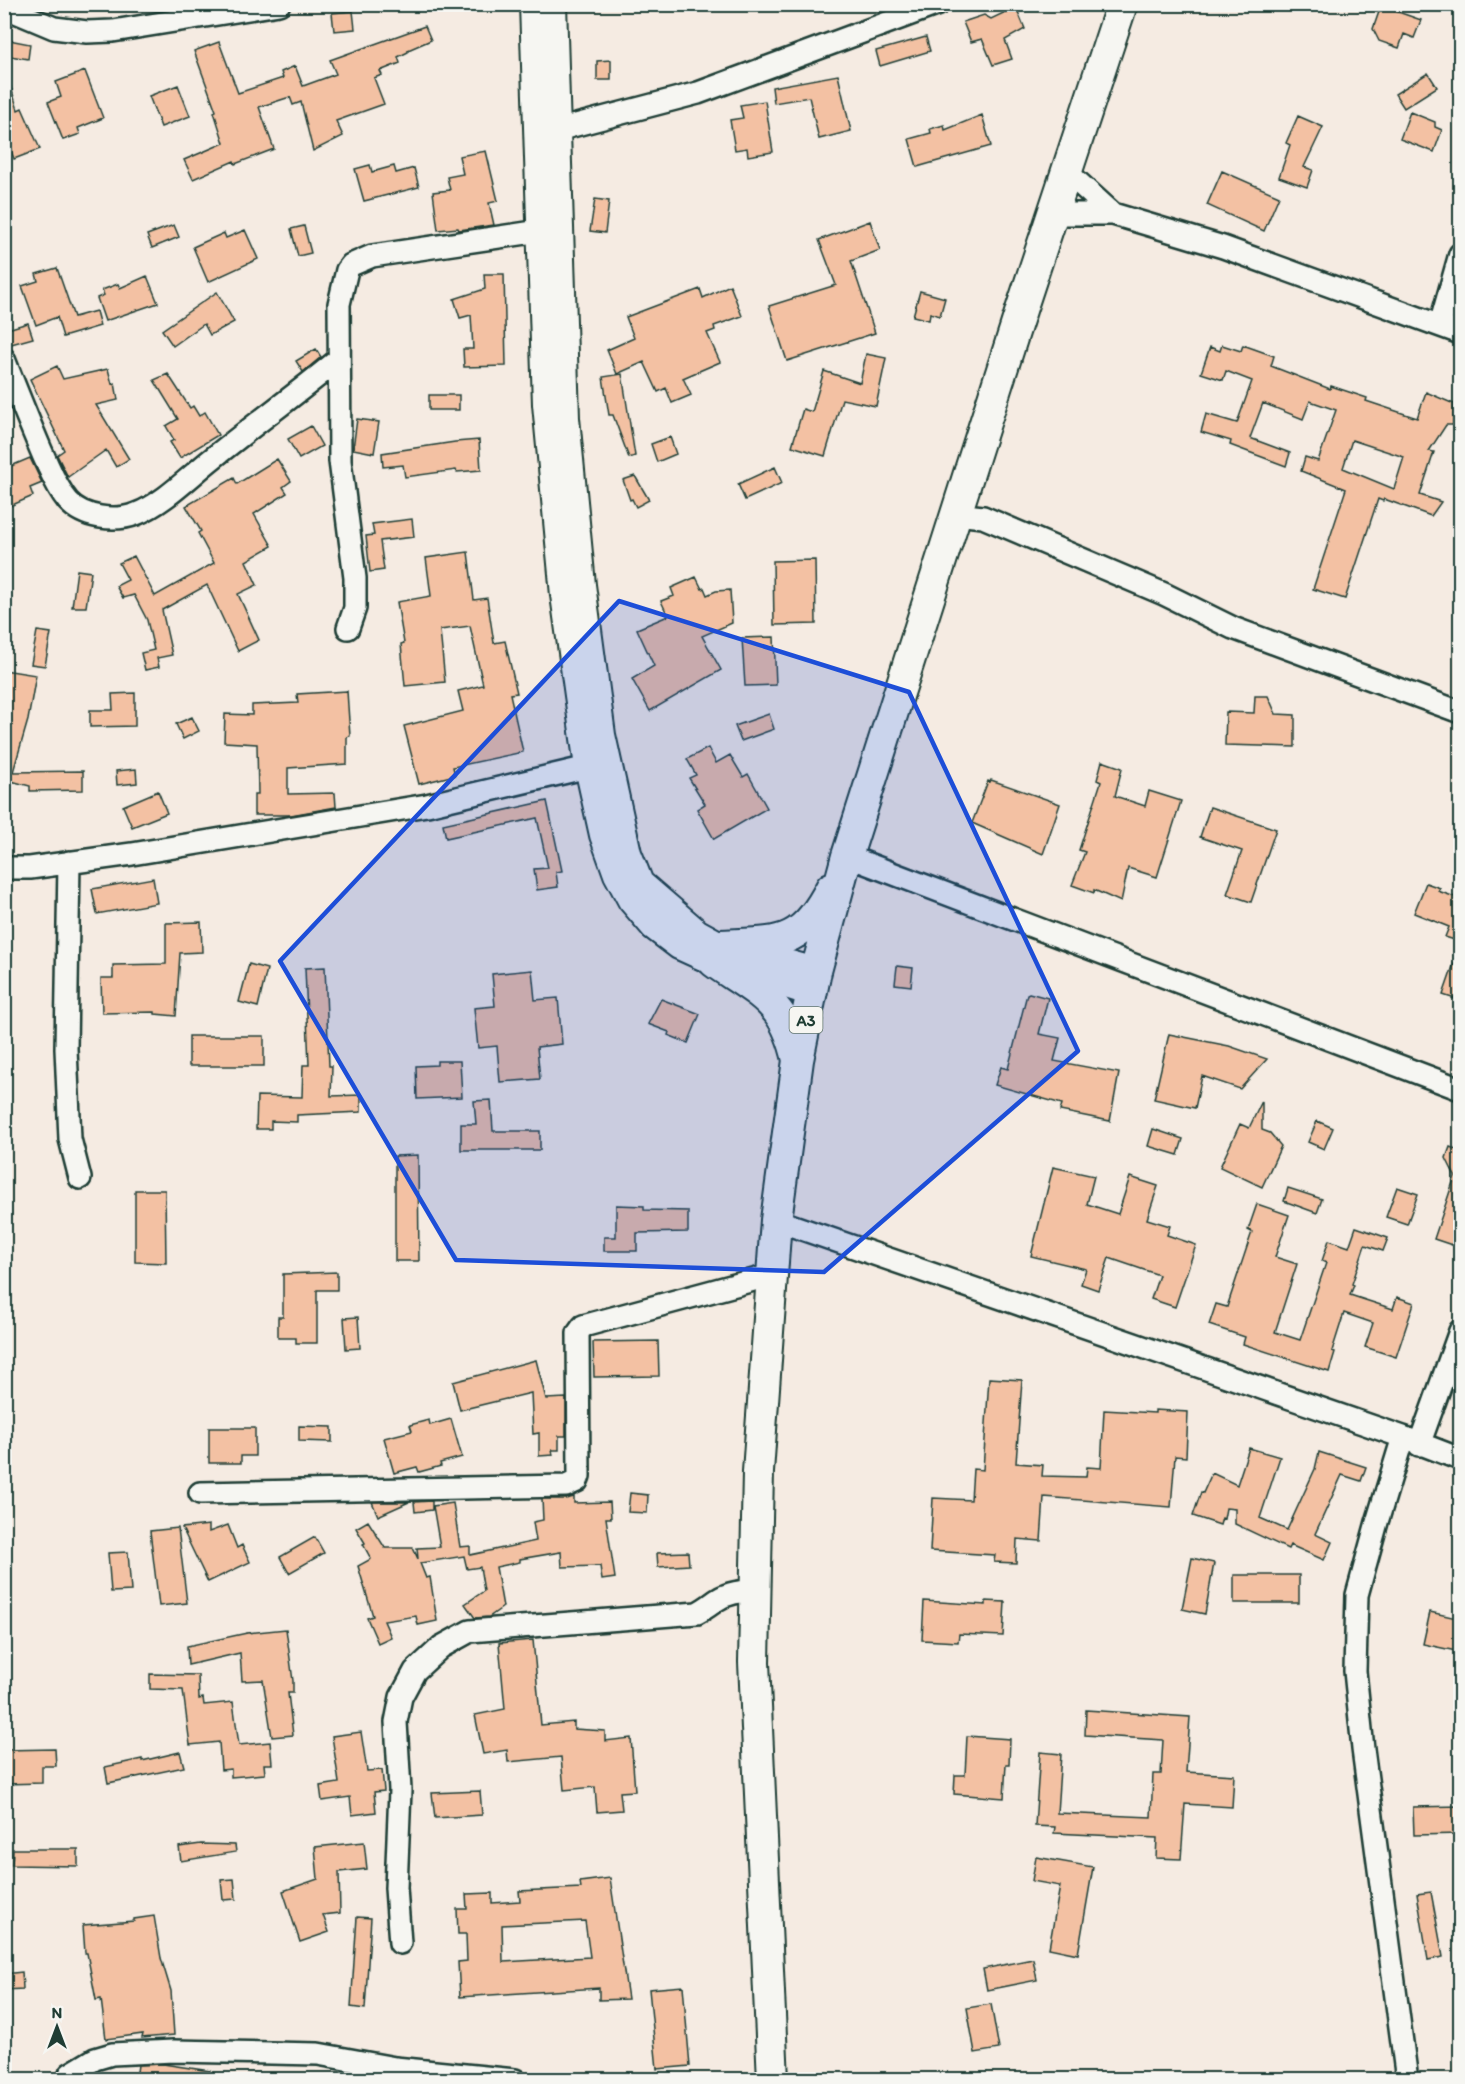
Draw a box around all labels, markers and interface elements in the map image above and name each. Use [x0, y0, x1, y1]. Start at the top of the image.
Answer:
road number: A3 [790, 1007, 822, 1033]
north arrow [27, 1997, 87, 2057]
text: N [52, 2003, 62, 2022]

